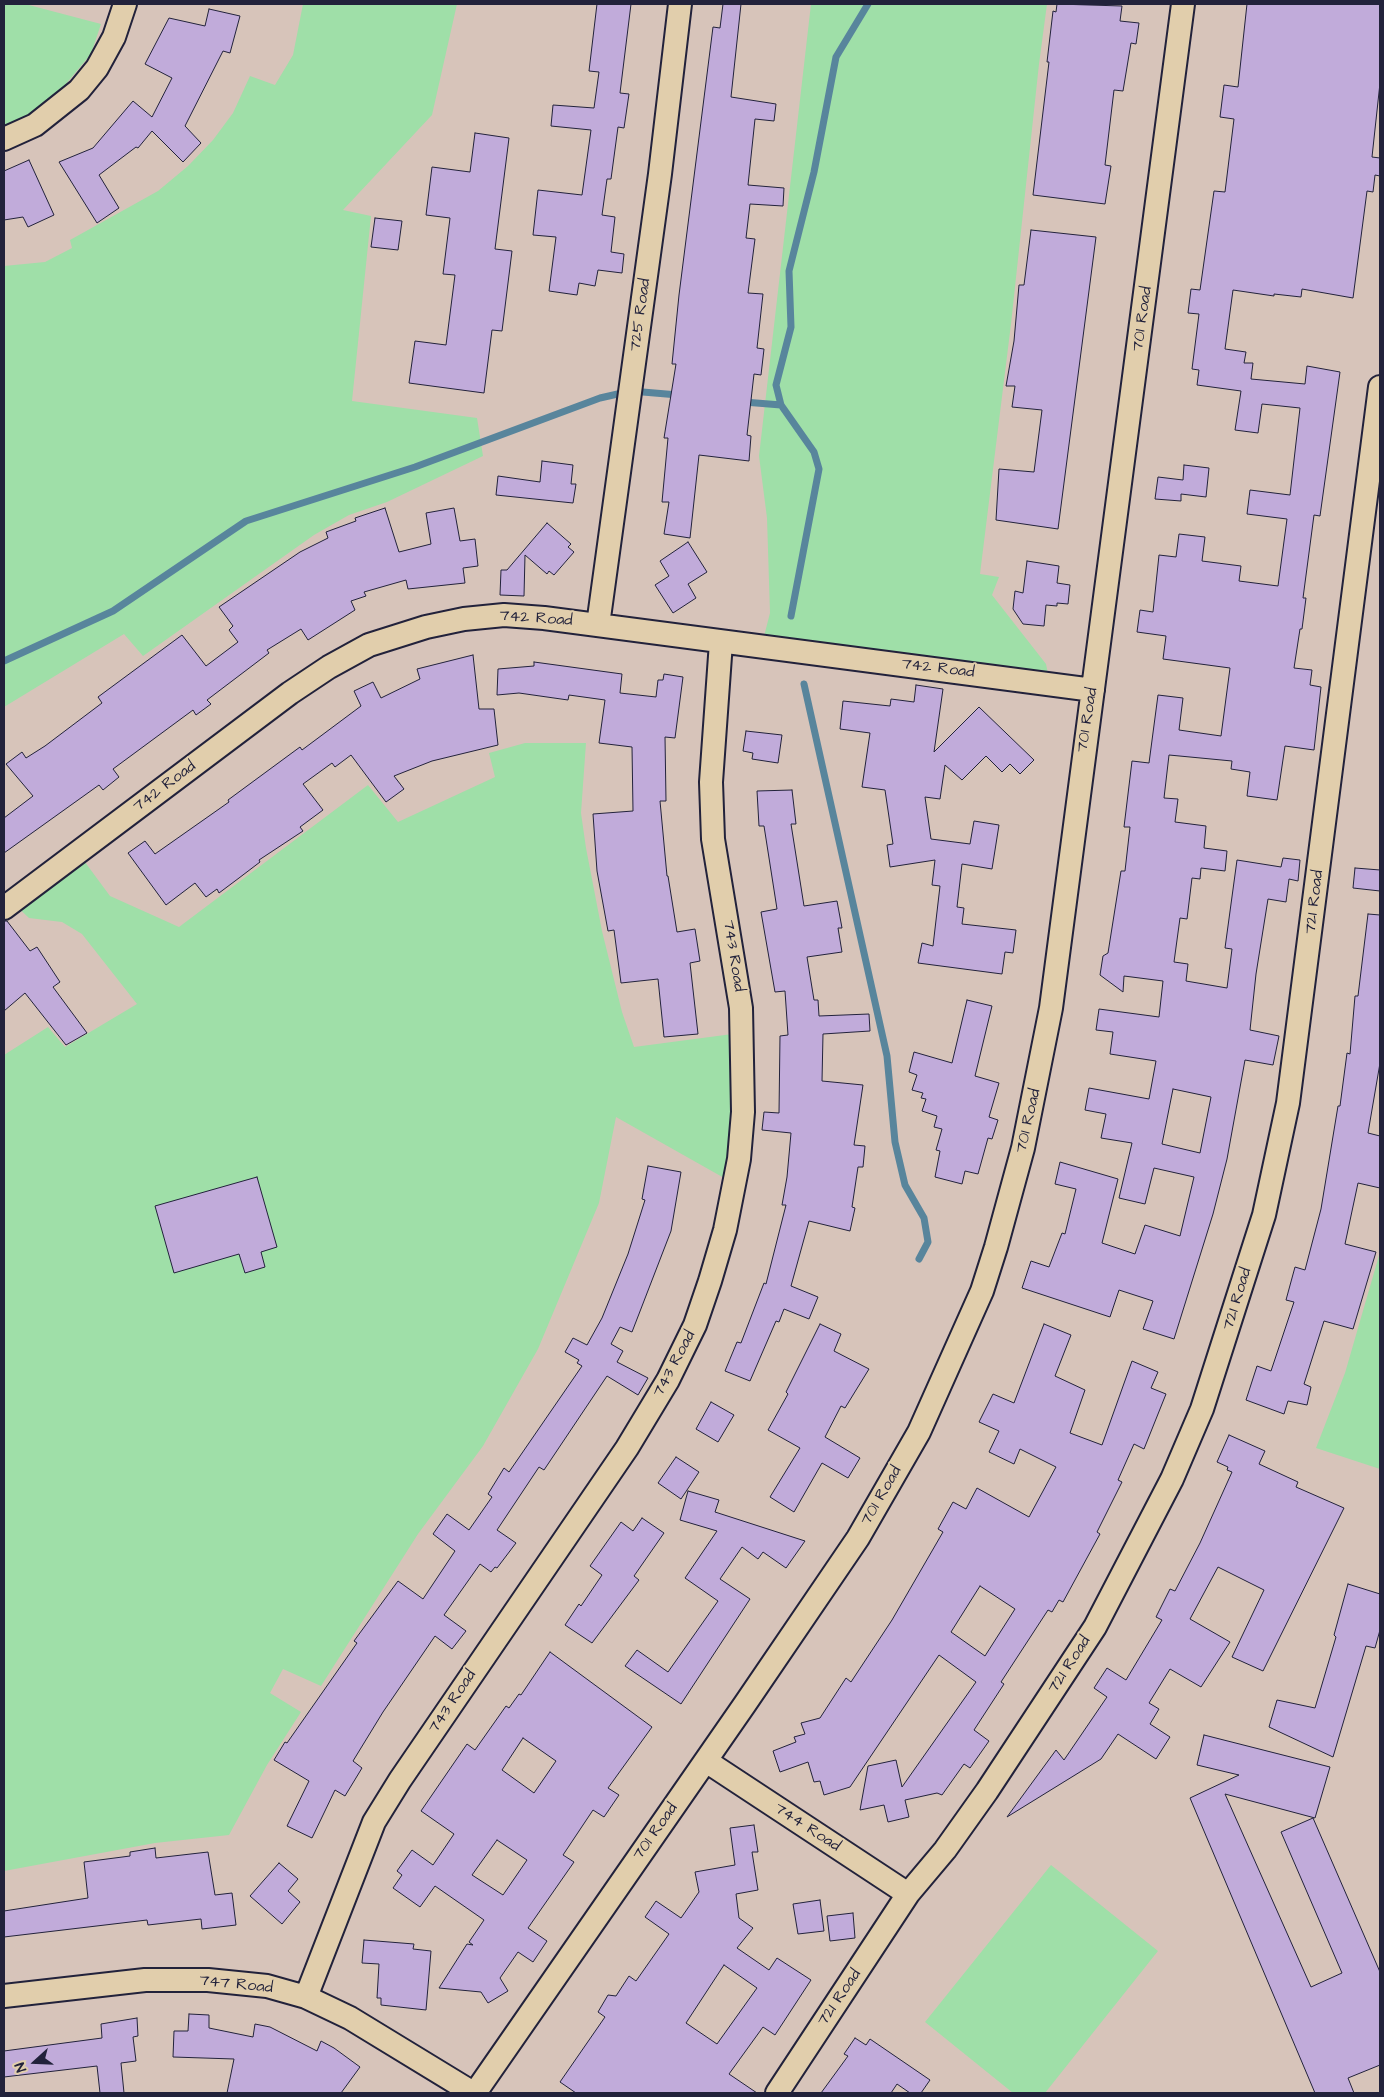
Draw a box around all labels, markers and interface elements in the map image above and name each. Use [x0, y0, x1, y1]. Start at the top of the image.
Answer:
street label: 725 Road [626, 277, 656, 353]
street label: 701 Road [1129, 285, 1157, 353]
street label: 742 Road [499, 607, 573, 631]
street label: 742 Road [901, 655, 975, 683]
street label: 701 Road [1073, 686, 1103, 754]
street label: 742 Road [130, 757, 200, 817]
street label: 721 Road [1302, 869, 1328, 935]
street label: 743 Road [718, 919, 748, 993]
street label: 701 Road [1012, 1087, 1046, 1155]
street label: 721 Road [1219, 1265, 1257, 1333]
street label: 743 Road [650, 1328, 700, 1400]
street label: 701 Road [857, 1463, 907, 1529]
street label: 721 Road [1044, 1633, 1096, 1697]
street label: 743 Road [425, 1667, 481, 1737]
street label: 701 Road [629, 1800, 683, 1864]
street label: 744 Road [770, 1800, 844, 1856]
street label: 721 Road [814, 1966, 866, 2030]
street label: 747 Road [198, 1972, 274, 1998]
north arrow [10, 2037, 60, 2087]
text: N [10, 2060, 32, 2075]

